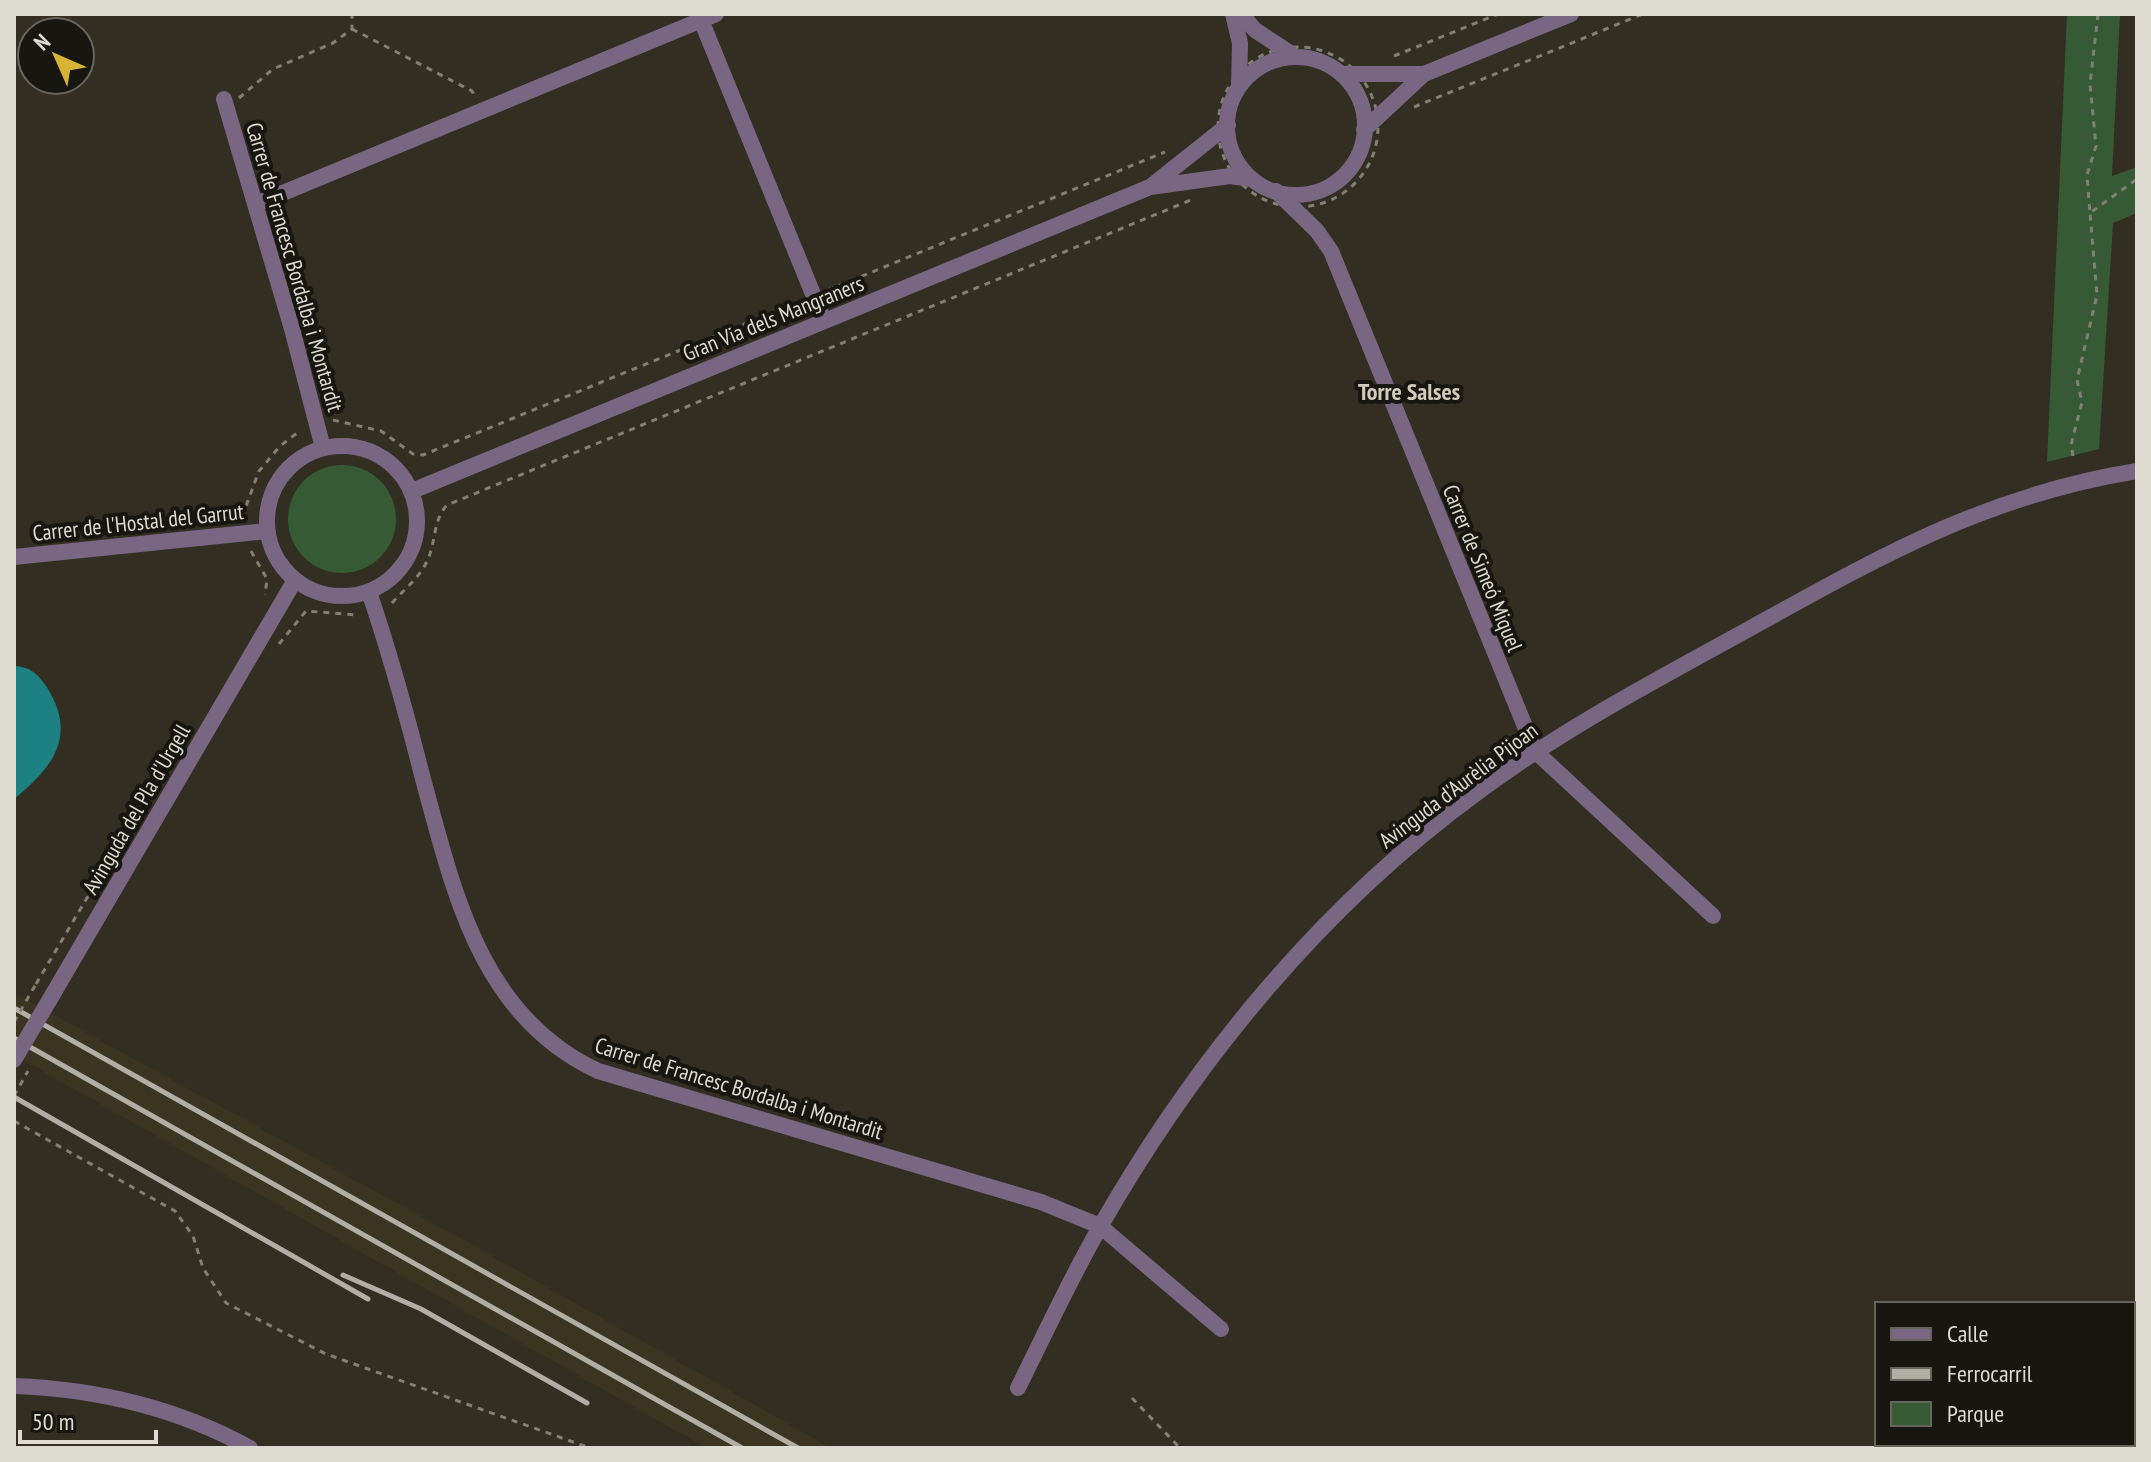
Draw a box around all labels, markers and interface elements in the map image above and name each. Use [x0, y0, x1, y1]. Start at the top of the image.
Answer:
north arrow [16, 16, 96, 96]
text: N [28, 28, 56, 56]
street label: Carrer de Francesc Bordalba i Montardit [240, 119, 350, 415]
street label: Gran Via dels Mangraners [678, 269, 868, 367]
district label: Torre Salses [1358, 376, 1460, 407]
street label: Carrer de Simeó Miquel [1437, 481, 1530, 656]
street label: Carrer de l'Hostal del Garrut [31, 497, 245, 547]
street label: Avinguda d'Aurèlia Pijoan [1373, 716, 1543, 854]
street label: Avinguda del Pla d'Urgell [76, 718, 196, 899]
street label: Carrer de Francesc Bordalba i Montardit [592, 1031, 886, 1145]
legend [1875, 1302, 2135, 1446]
text: Calle [1947, 1318, 1988, 1349]
text: Ferrocarril [1947, 1358, 2033, 1389]
scale bar [20, 1394, 156, 1444]
text: Parque [1947, 1398, 2004, 1429]
text: 50 m [32, 1406, 74, 1437]

